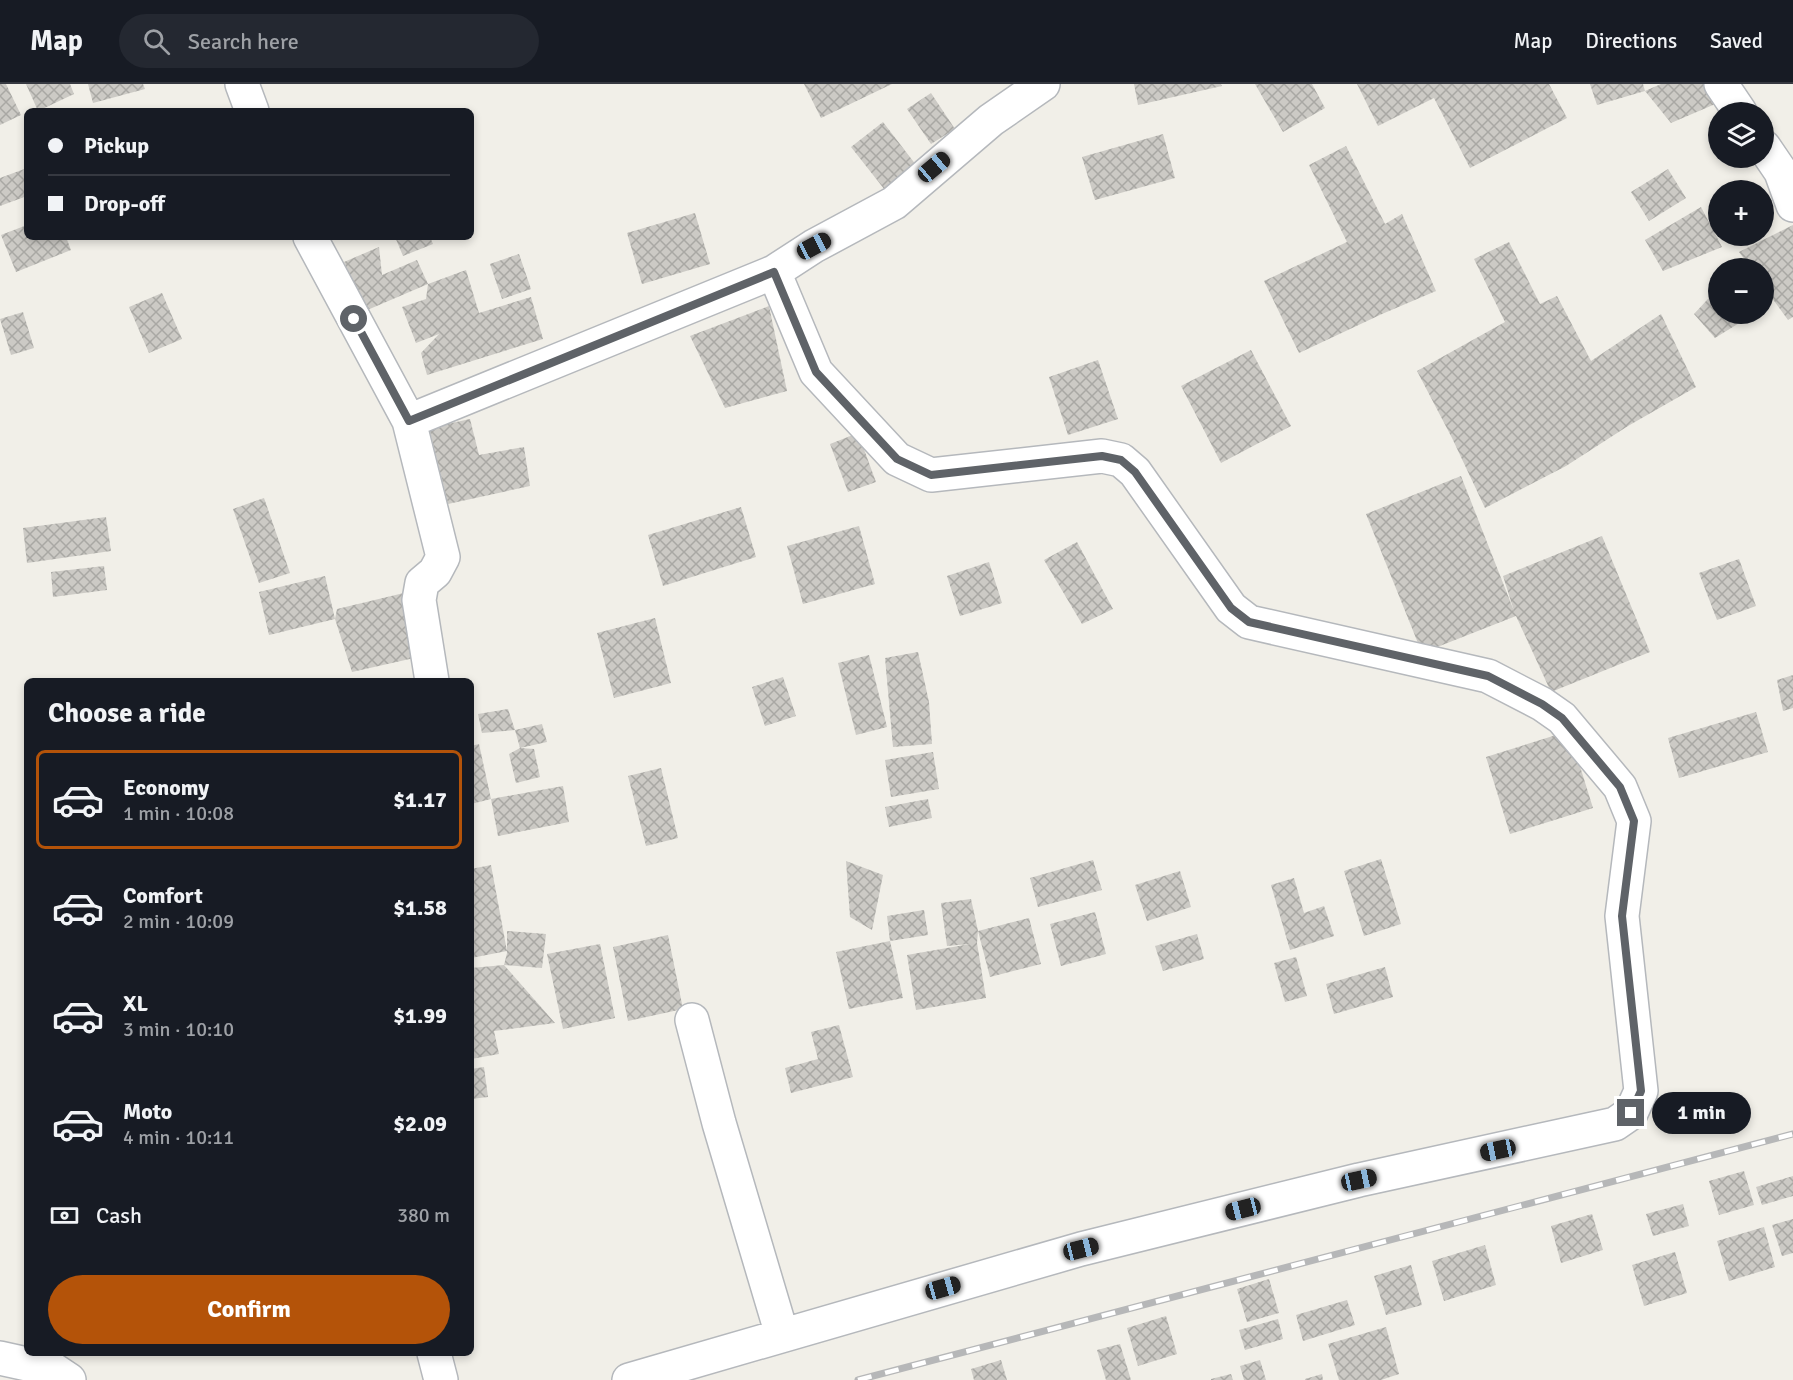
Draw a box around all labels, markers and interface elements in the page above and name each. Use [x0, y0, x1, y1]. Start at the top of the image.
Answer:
search box [119, 14, 539, 68]
text: Map [30, 24, 83, 58]
icon: search [140, 25, 173, 58]
text: Search here [188, 28, 299, 55]
text: Map [1514, 28, 1552, 54]
text: Directions [1585, 28, 1677, 54]
text: Saved [1710, 28, 1763, 54]
map controls [1708, 102, 1774, 324]
button: layers [1708, 102, 1774, 168]
text: Pickup [84, 132, 149, 159]
car [914, 149, 954, 185]
button: + [1708, 180, 1774, 246]
text: Drop-off [84, 190, 165, 217]
car [794, 230, 834, 262]
button: − [1708, 258, 1774, 324]
route start [340, 305, 367, 332]
text: Choose a ride [48, 697, 206, 730]
icon: car [51, 773, 105, 827]
text: Economy [123, 774, 209, 801]
text: $1.17 [393, 786, 447, 813]
text: 1 min · 10:08 [123, 801, 234, 826]
icon: car [51, 881, 105, 935]
text: Comfort [123, 882, 203, 909]
text: $1.58 [393, 894, 447, 921]
text: 2 min · 10:09 [123, 909, 234, 934]
icon: car [51, 989, 105, 1043]
text: XL [123, 990, 148, 1017]
text: $1.99 [393, 1002, 447, 1029]
text: 3 min · 10:10 [123, 1017, 234, 1042]
callout: 1 min [1652, 1092, 1751, 1134]
icon: car [51, 1097, 105, 1151]
text: Moto [123, 1098, 172, 1125]
route end [1617, 1099, 1644, 1126]
text: 1 min [1677, 1100, 1726, 1125]
text: $2.09 [393, 1110, 447, 1137]
text: 4 min · 10:11 [123, 1125, 234, 1150]
car [1479, 1137, 1517, 1163]
car [1340, 1167, 1378, 1193]
car [1223, 1196, 1263, 1222]
icon: cash [48, 1199, 81, 1232]
text: Cash [96, 1202, 142, 1229]
text: 380 m [397, 1203, 450, 1228]
car [1061, 1236, 1101, 1262]
car [923, 1274, 963, 1302]
button: Confirm [48, 1275, 450, 1344]

